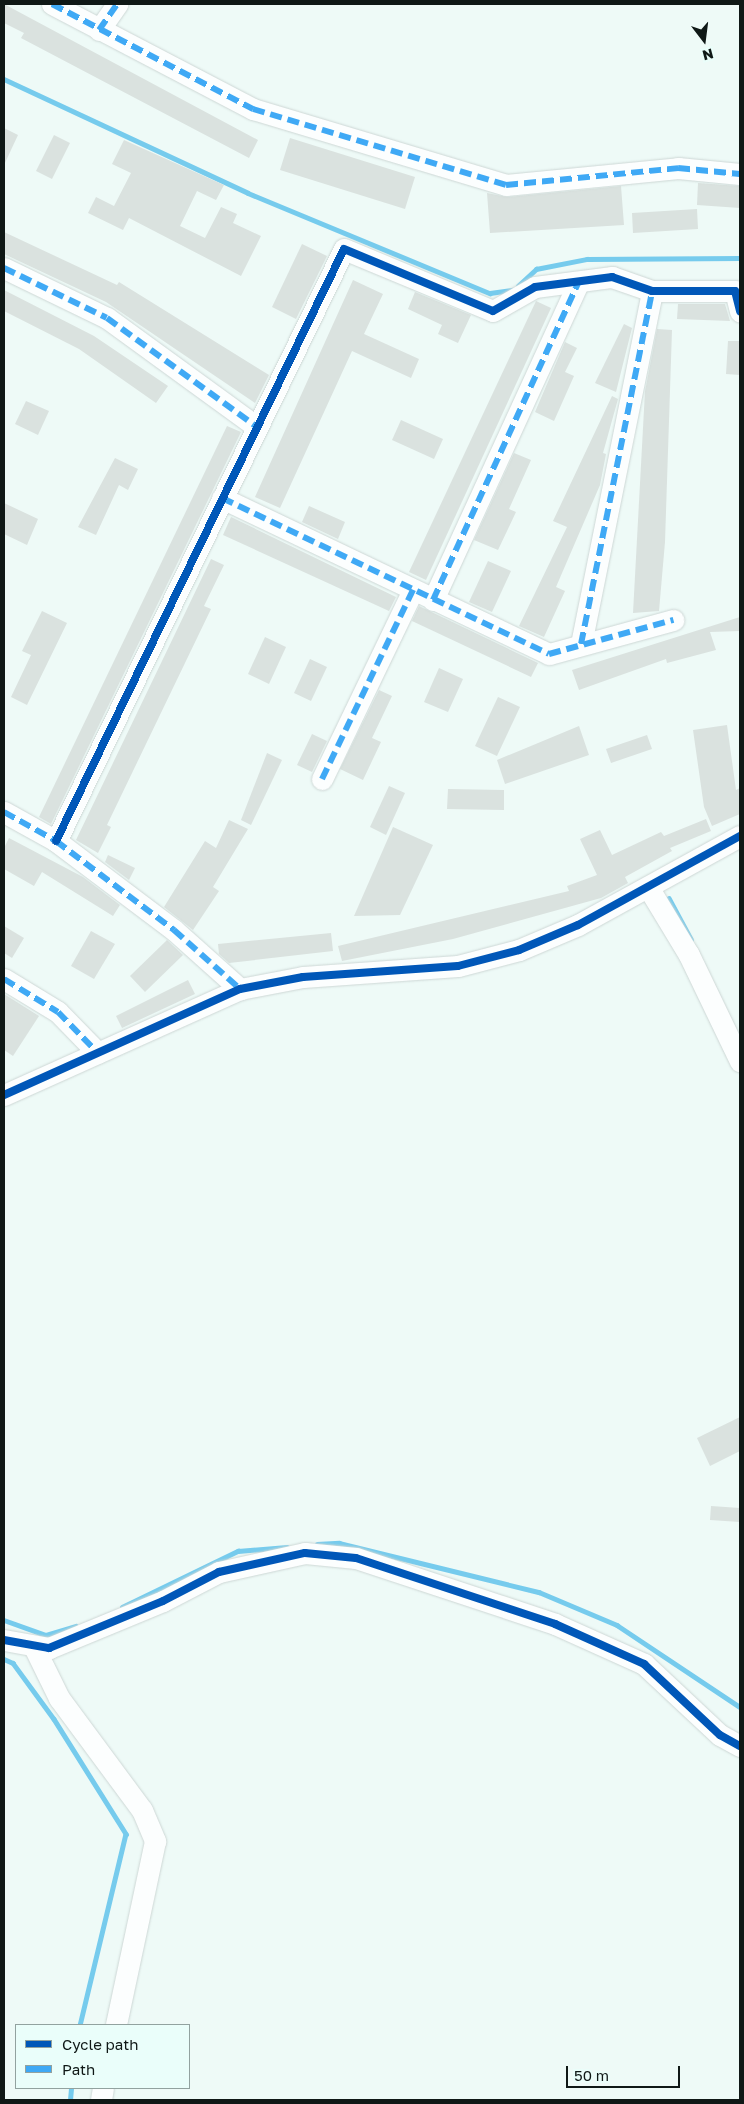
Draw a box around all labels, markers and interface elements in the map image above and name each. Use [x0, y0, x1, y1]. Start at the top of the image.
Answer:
north arrow [679, 15, 729, 65]
text: N [701, 45, 715, 65]
legend [15, 2024, 190, 2089]
text: Cycle path [62, 2035, 138, 2053]
scale bar [569, 2056, 683, 2088]
text: Path [62, 2060, 95, 2078]
text: 50 m [574, 2066, 609, 2084]

